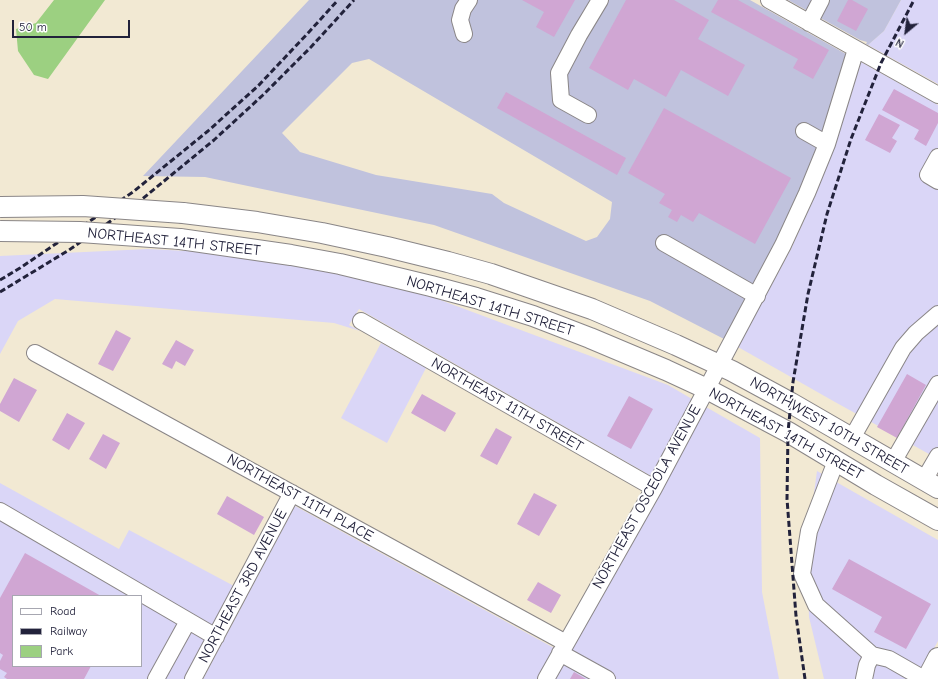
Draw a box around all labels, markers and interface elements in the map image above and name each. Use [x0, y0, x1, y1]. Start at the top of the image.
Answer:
scale bar [14, 12, 132, 38]
north arrow [886, 12, 926, 52]
text: 50 m [19, 20, 47, 34]
text: N [894, 36, 906, 50]
street label: NORTHEAST 14TH STREET [87, 224, 261, 260]
street label: NORTHEAST 14TH STREET [404, 272, 576, 340]
street label: NORTHEAST 11TH STREET [428, 354, 586, 456]
street label: NORTHWEST 10TH STREET [747, 373, 911, 479]
street label: NORTHEAST 14TH STREET [706, 384, 866, 484]
street label: NORTHEAST OSCEOLA AVENUE [589, 402, 705, 592]
street label: NORTHEAST 11TH PLACE [224, 450, 376, 546]
street label: NORTHEAST 3RD AVENUE [195, 506, 291, 666]
legend [12, 595, 142, 667]
text: Road [50, 604, 76, 618]
text: Railway [50, 624, 87, 638]
text: Park [50, 644, 73, 658]

